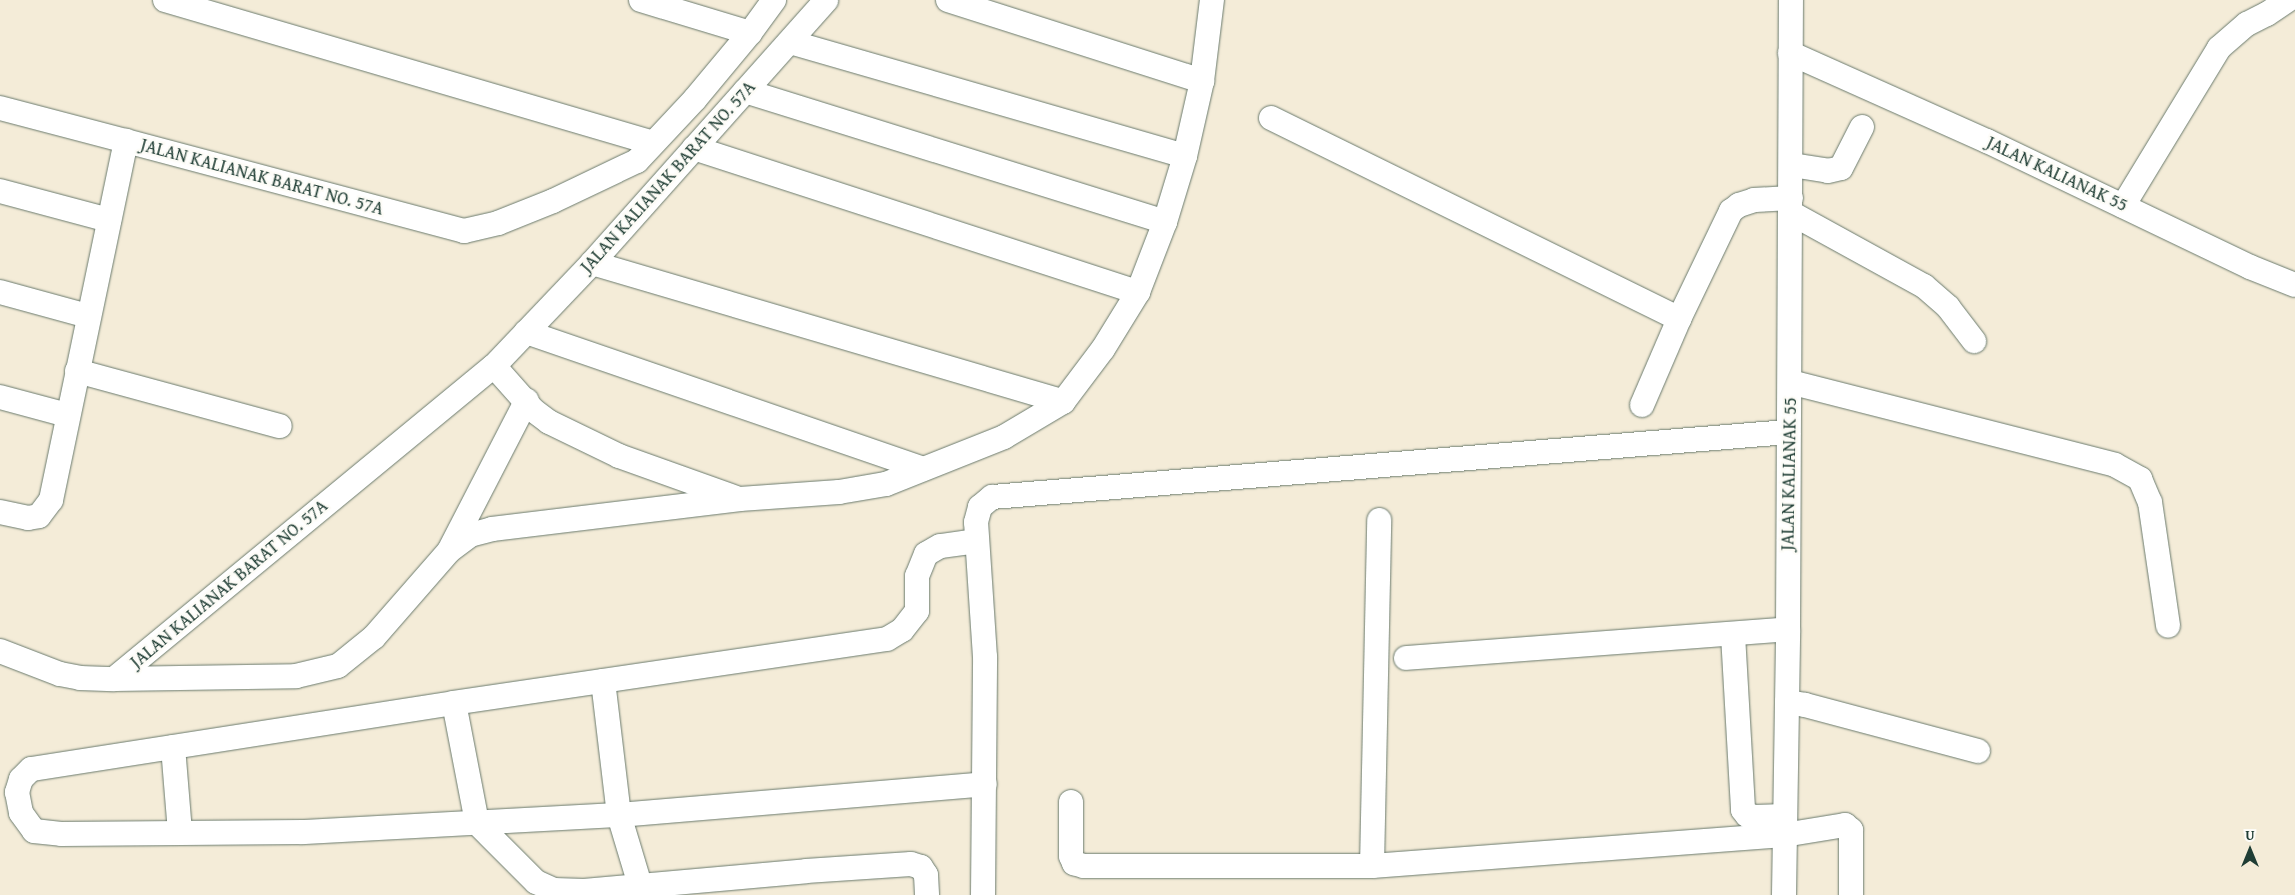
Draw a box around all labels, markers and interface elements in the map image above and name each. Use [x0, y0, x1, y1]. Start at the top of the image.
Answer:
street label: JALAN KALIANAK BARAT NO. 57A [576, 77, 760, 277]
street label: JALAN KALIANAK 55 [1983, 132, 2131, 216]
street label: JALAN KALIANAK BARAT NO. 57A [138, 134, 386, 220]
street label: JALAN KALIANAK 55 [1777, 397, 1801, 551]
street label: JALAN KALIANAK BARAT NO. 57A [126, 495, 332, 673]
north arrow [2225, 825, 2275, 875]
text: U [2245, 825, 2255, 845]

